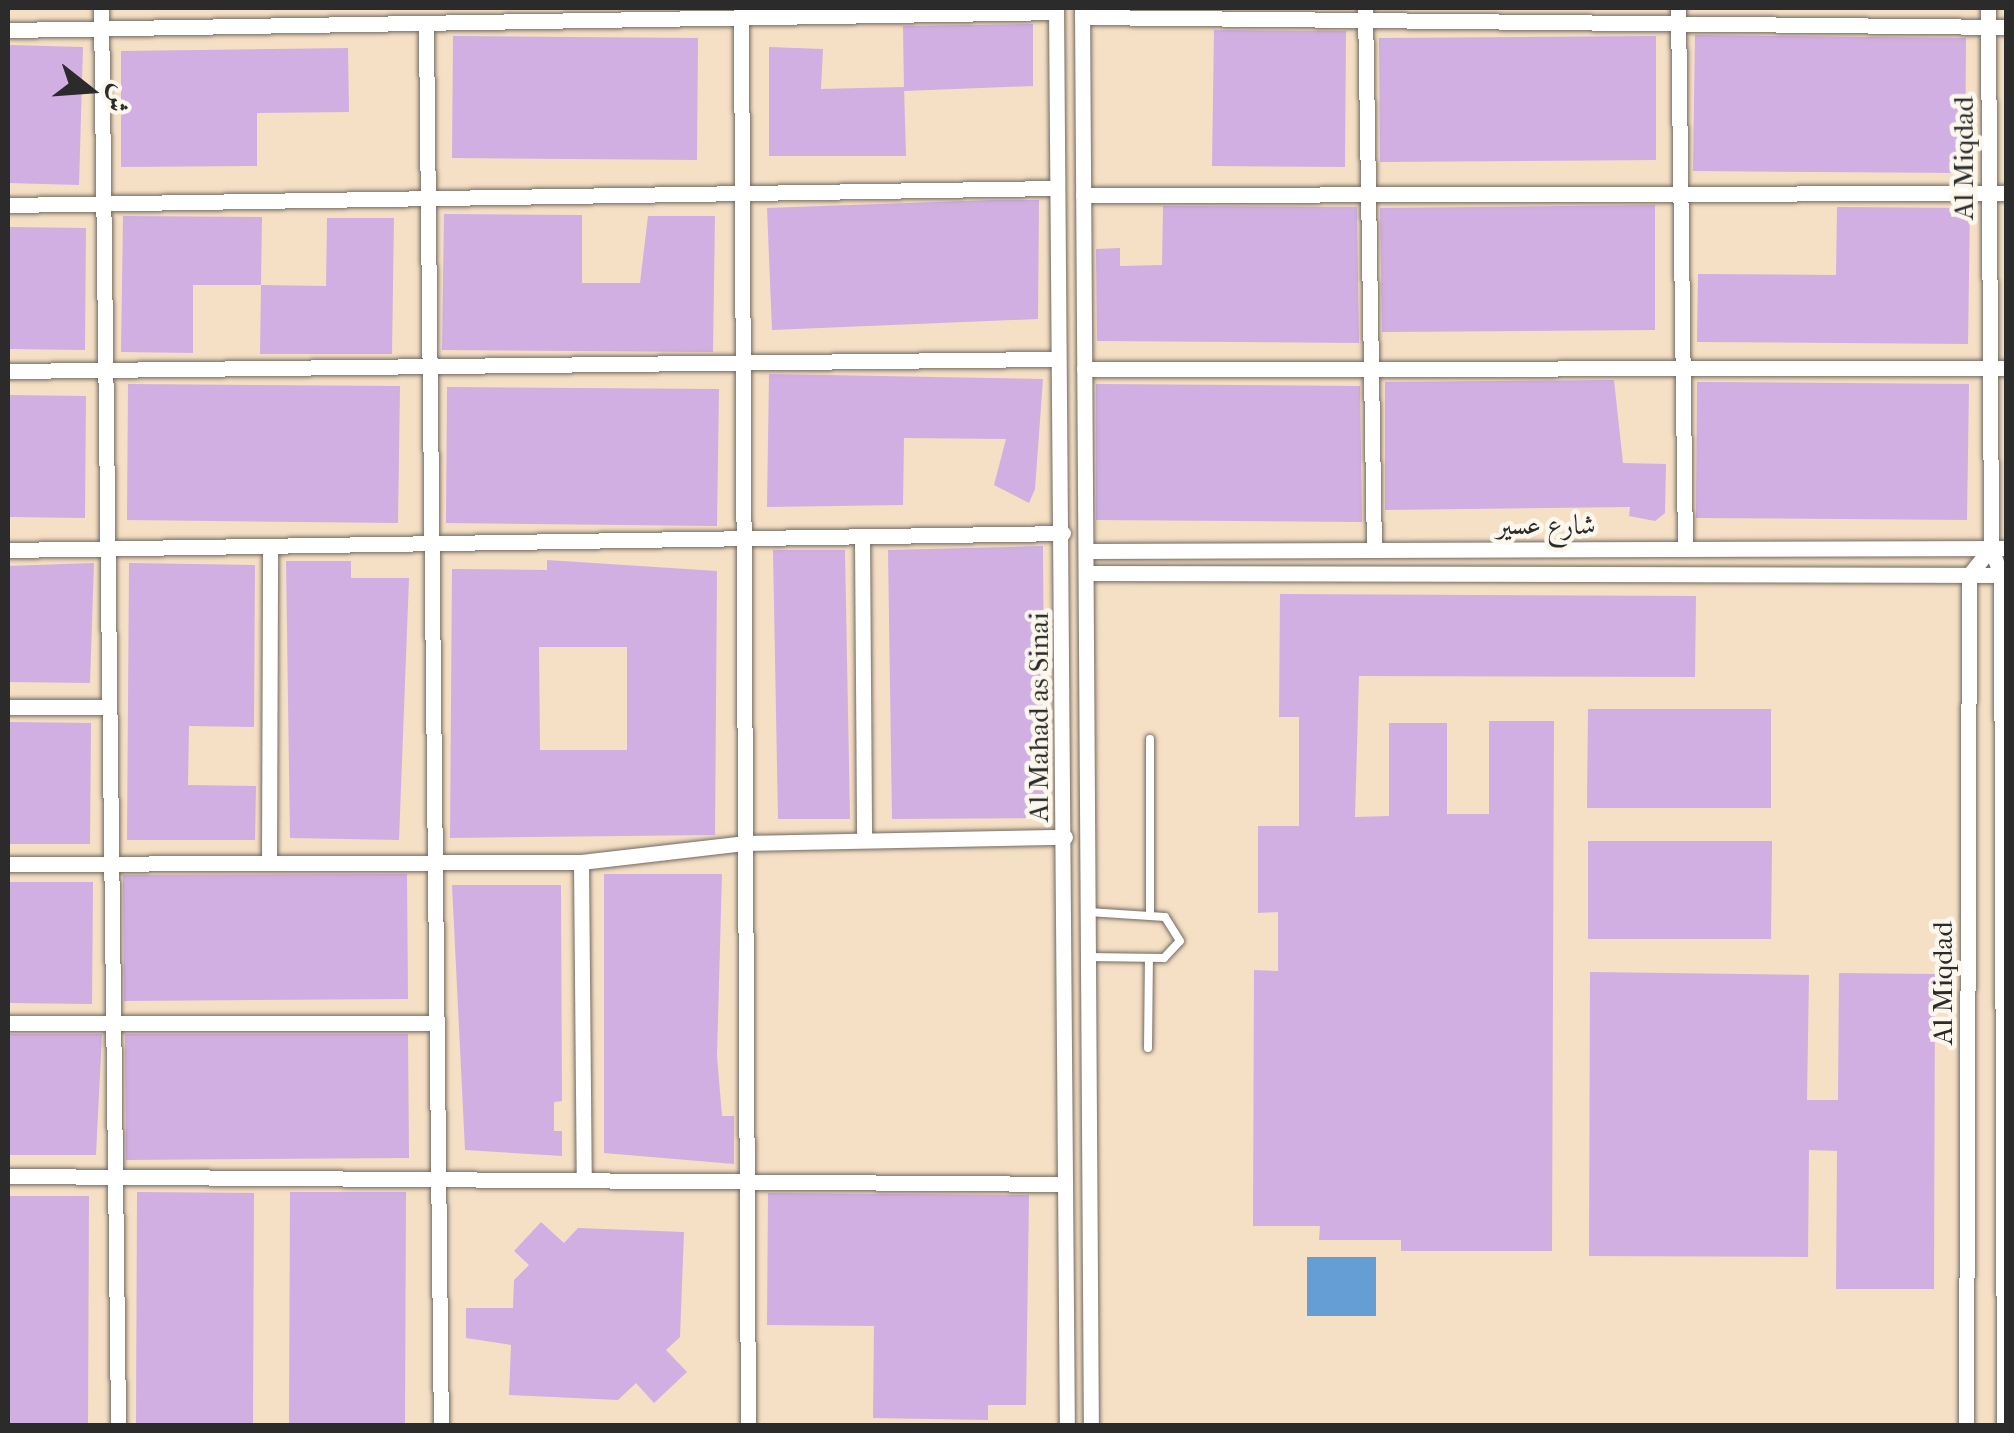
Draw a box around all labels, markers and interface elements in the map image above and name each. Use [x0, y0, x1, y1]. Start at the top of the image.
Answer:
north arrow [40, 40, 140, 140]
text: ش [99, 81, 139, 117]
street label: Al Miqdad [1947, 96, 1981, 220]
street label: شارع عسير [1496, 508, 1596, 542]
street label: Al Mahad as Sinai [1022, 612, 1056, 822]
street label: Al Miqdad [1926, 921, 1960, 1045]

